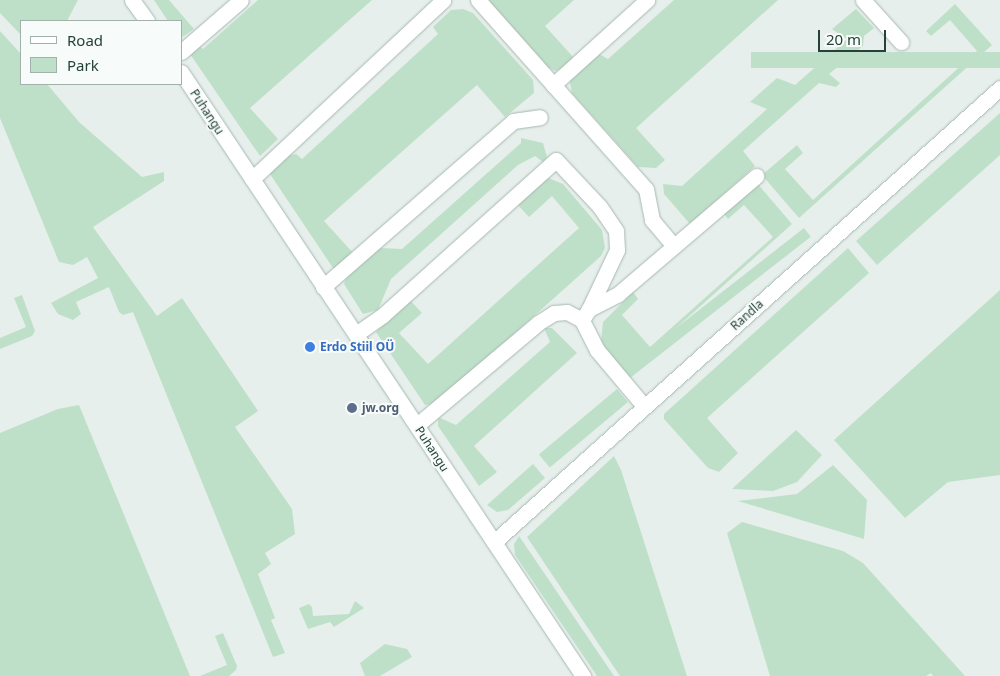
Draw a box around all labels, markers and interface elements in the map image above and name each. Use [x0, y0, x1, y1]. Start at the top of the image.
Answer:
legend [20, 20, 182, 85]
scale bar [820, 20, 888, 52]
text: 20 m [826, 29, 861, 49]
text: Road [67, 30, 103, 50]
text: Park [67, 55, 99, 75]
street label: Puhangu [187, 87, 227, 137]
street label: Randla [728, 297, 766, 333]
place label: Erdo Stiil OÜ [320, 340, 394, 354]
marker: Erdo Stiil OÜ [304, 341, 316, 353]
place label: jw.org [362, 401, 399, 415]
marker: jw.org [346, 402, 358, 414]
street label: Puhangu [412, 424, 452, 474]

